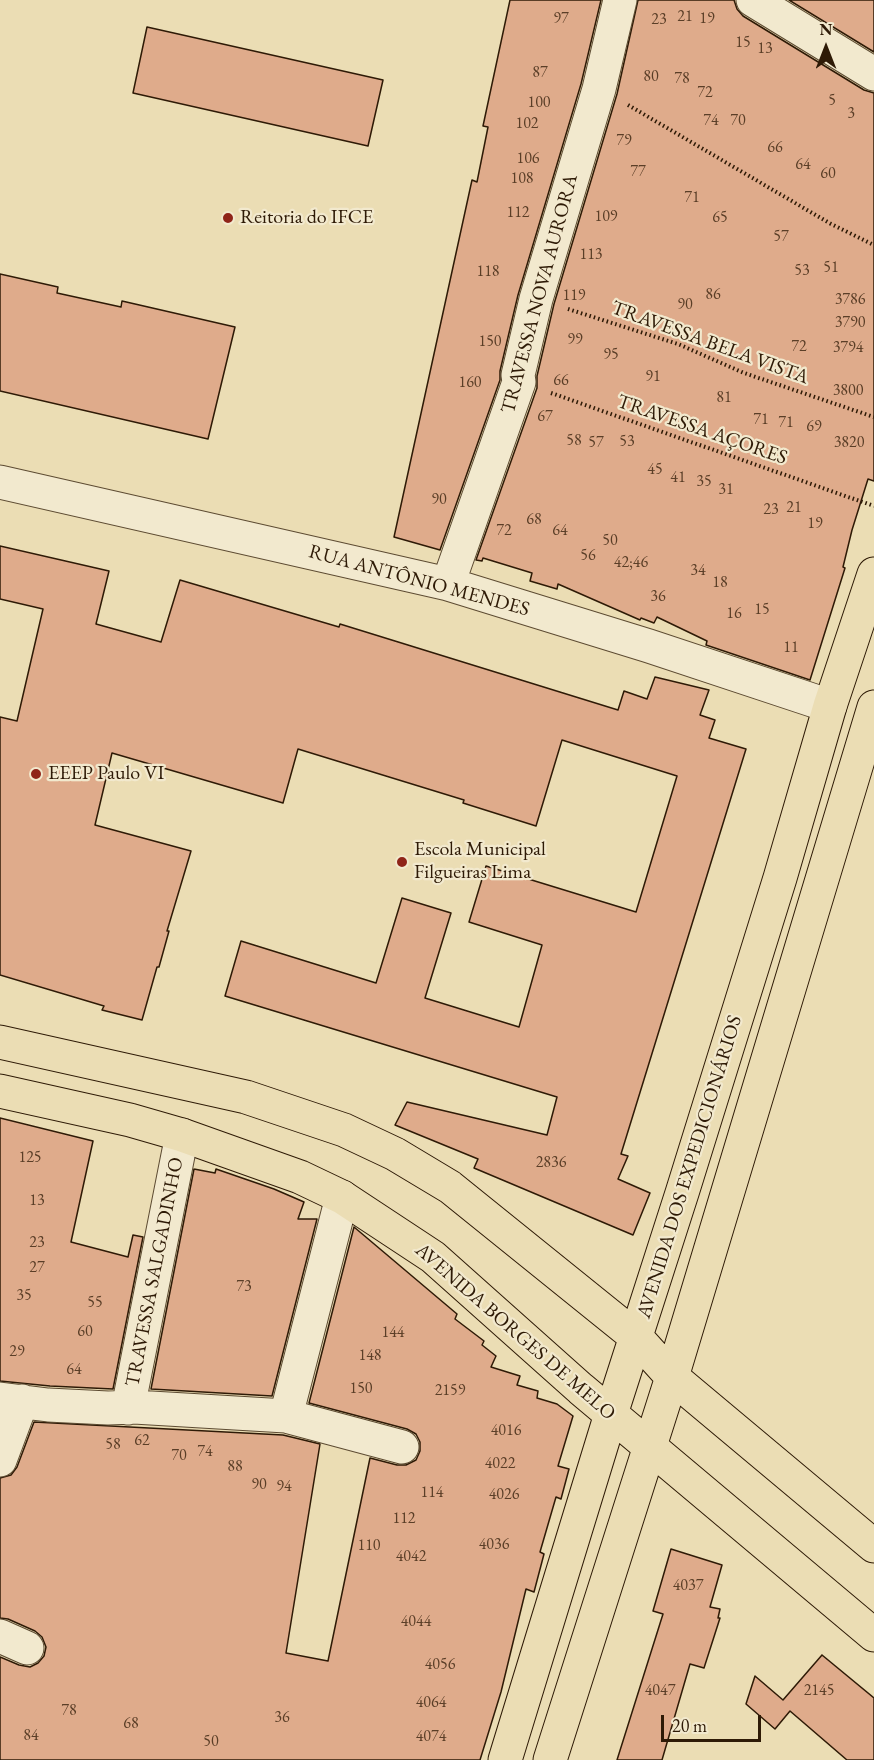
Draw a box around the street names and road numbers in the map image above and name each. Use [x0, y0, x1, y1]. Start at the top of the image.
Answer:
street label: TRAVESSA NOVA AURORA [496, 172, 584, 416]
street label: TRAVESSA BELA VISTA [608, 296, 812, 390]
street label: TRAVESSA AÇORES [614, 390, 790, 470]
street label: RUA ANTÔNIO MENDES [306, 540, 532, 622]
street label: AVENIDA DOS EXPEDICIONÁRIOS [632, 1013, 748, 1321]
street label: TRAVESSA SALGADINHO [121, 1155, 189, 1389]
street label: AVENIDA BORGES DE MELO [410, 1238, 620, 1426]

